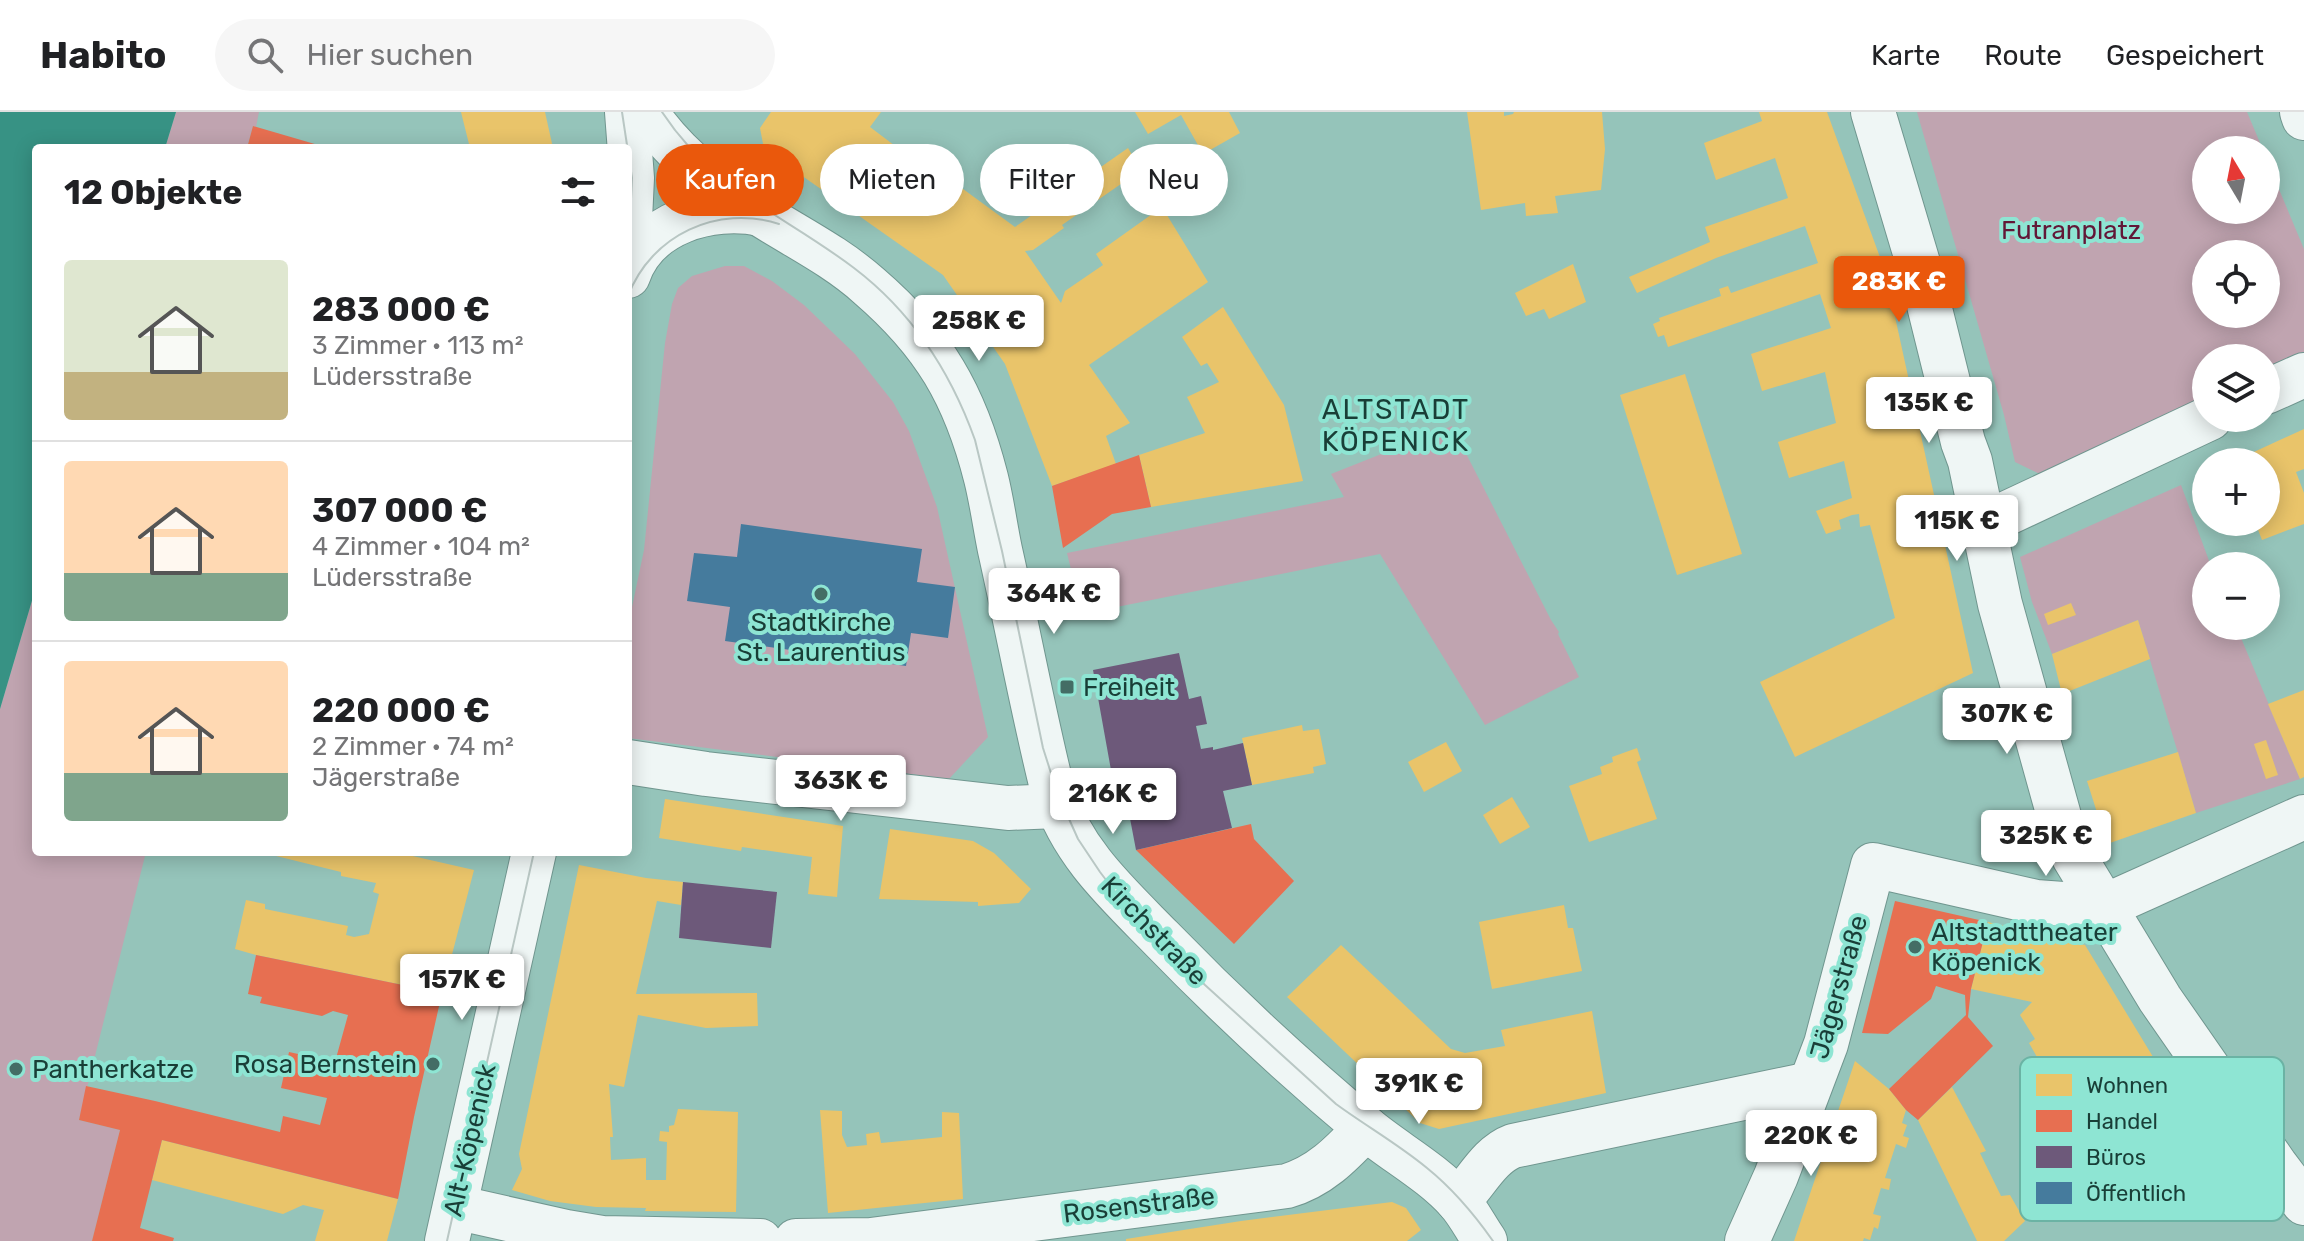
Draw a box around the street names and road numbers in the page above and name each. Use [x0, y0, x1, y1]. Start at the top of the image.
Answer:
street label: Kirchstraße [1095, 870, 1213, 992]
street label: Jägerstraße [1804, 912, 1874, 1062]
street label: Alt-Köpenick [437, 1060, 503, 1219]
street label: Rosenstraße [1061, 1180, 1217, 1230]

